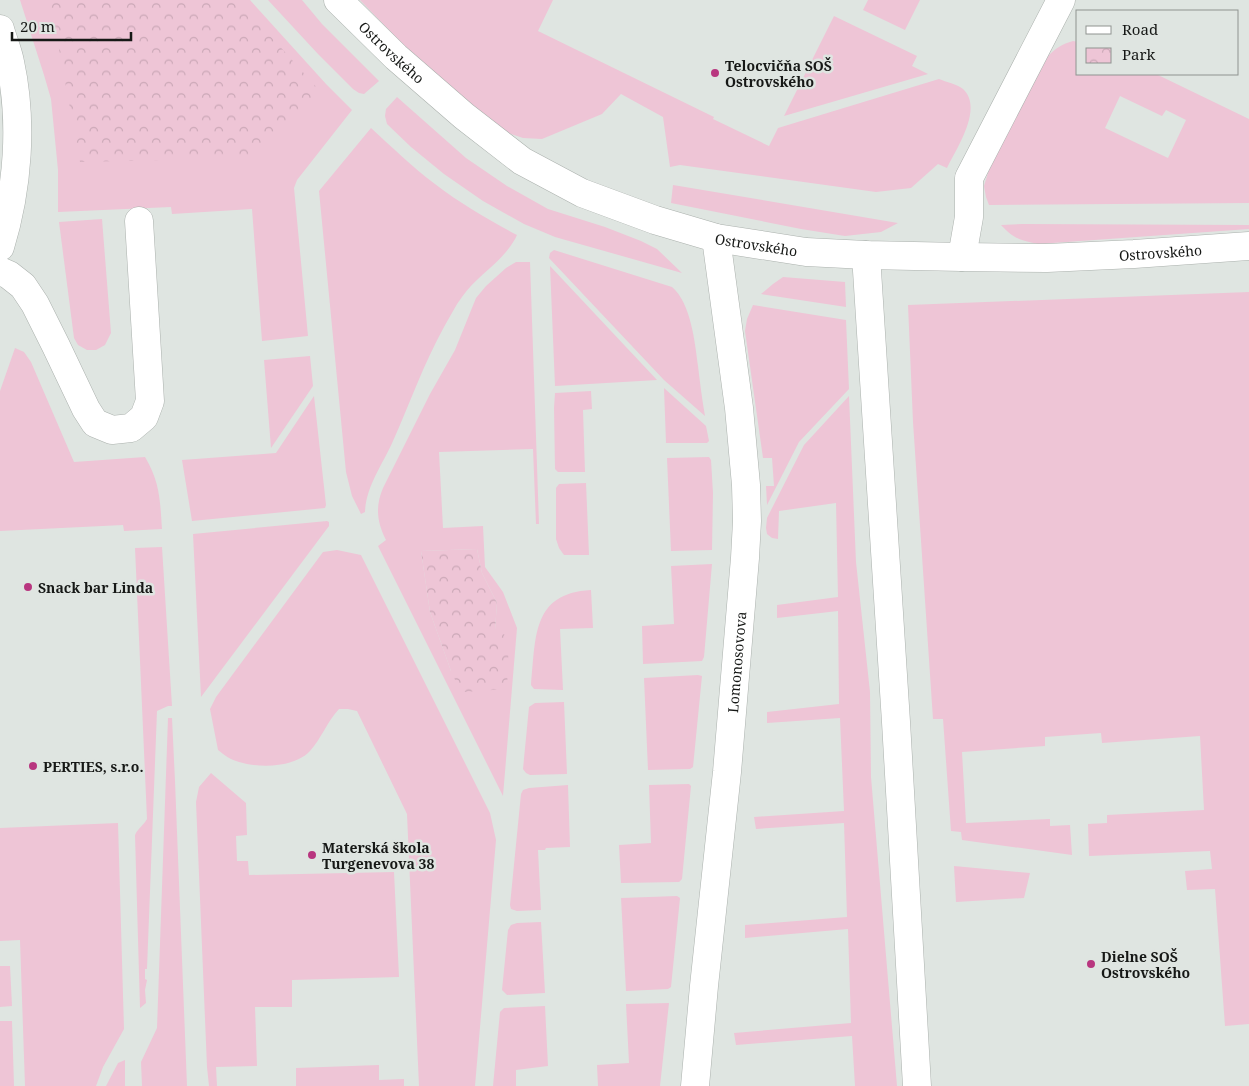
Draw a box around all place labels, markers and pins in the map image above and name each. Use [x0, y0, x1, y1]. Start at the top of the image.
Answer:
place label: Telocvičňa SOŠ Ostrovského [725, 56, 832, 91]
marker: Telocvičňa SOŠ Ostrovského [709, 67, 721, 79]
place label: Snack bar Linda [38, 578, 153, 597]
marker: Snack bar Linda [22, 581, 34, 593]
place label: PERTIES, s.r.o. [43, 757, 144, 776]
marker: PERTIES, s.r.o. [27, 760, 39, 772]
place label: Materská škola Turgenevova 38 [322, 838, 435, 873]
marker: Materská škola Turgenevova 38 [306, 849, 318, 861]
place label: Dielne SOŠ Ostrovského [1101, 947, 1190, 982]
marker: Dielne SOŠ Ostrovského [1085, 958, 1097, 970]

